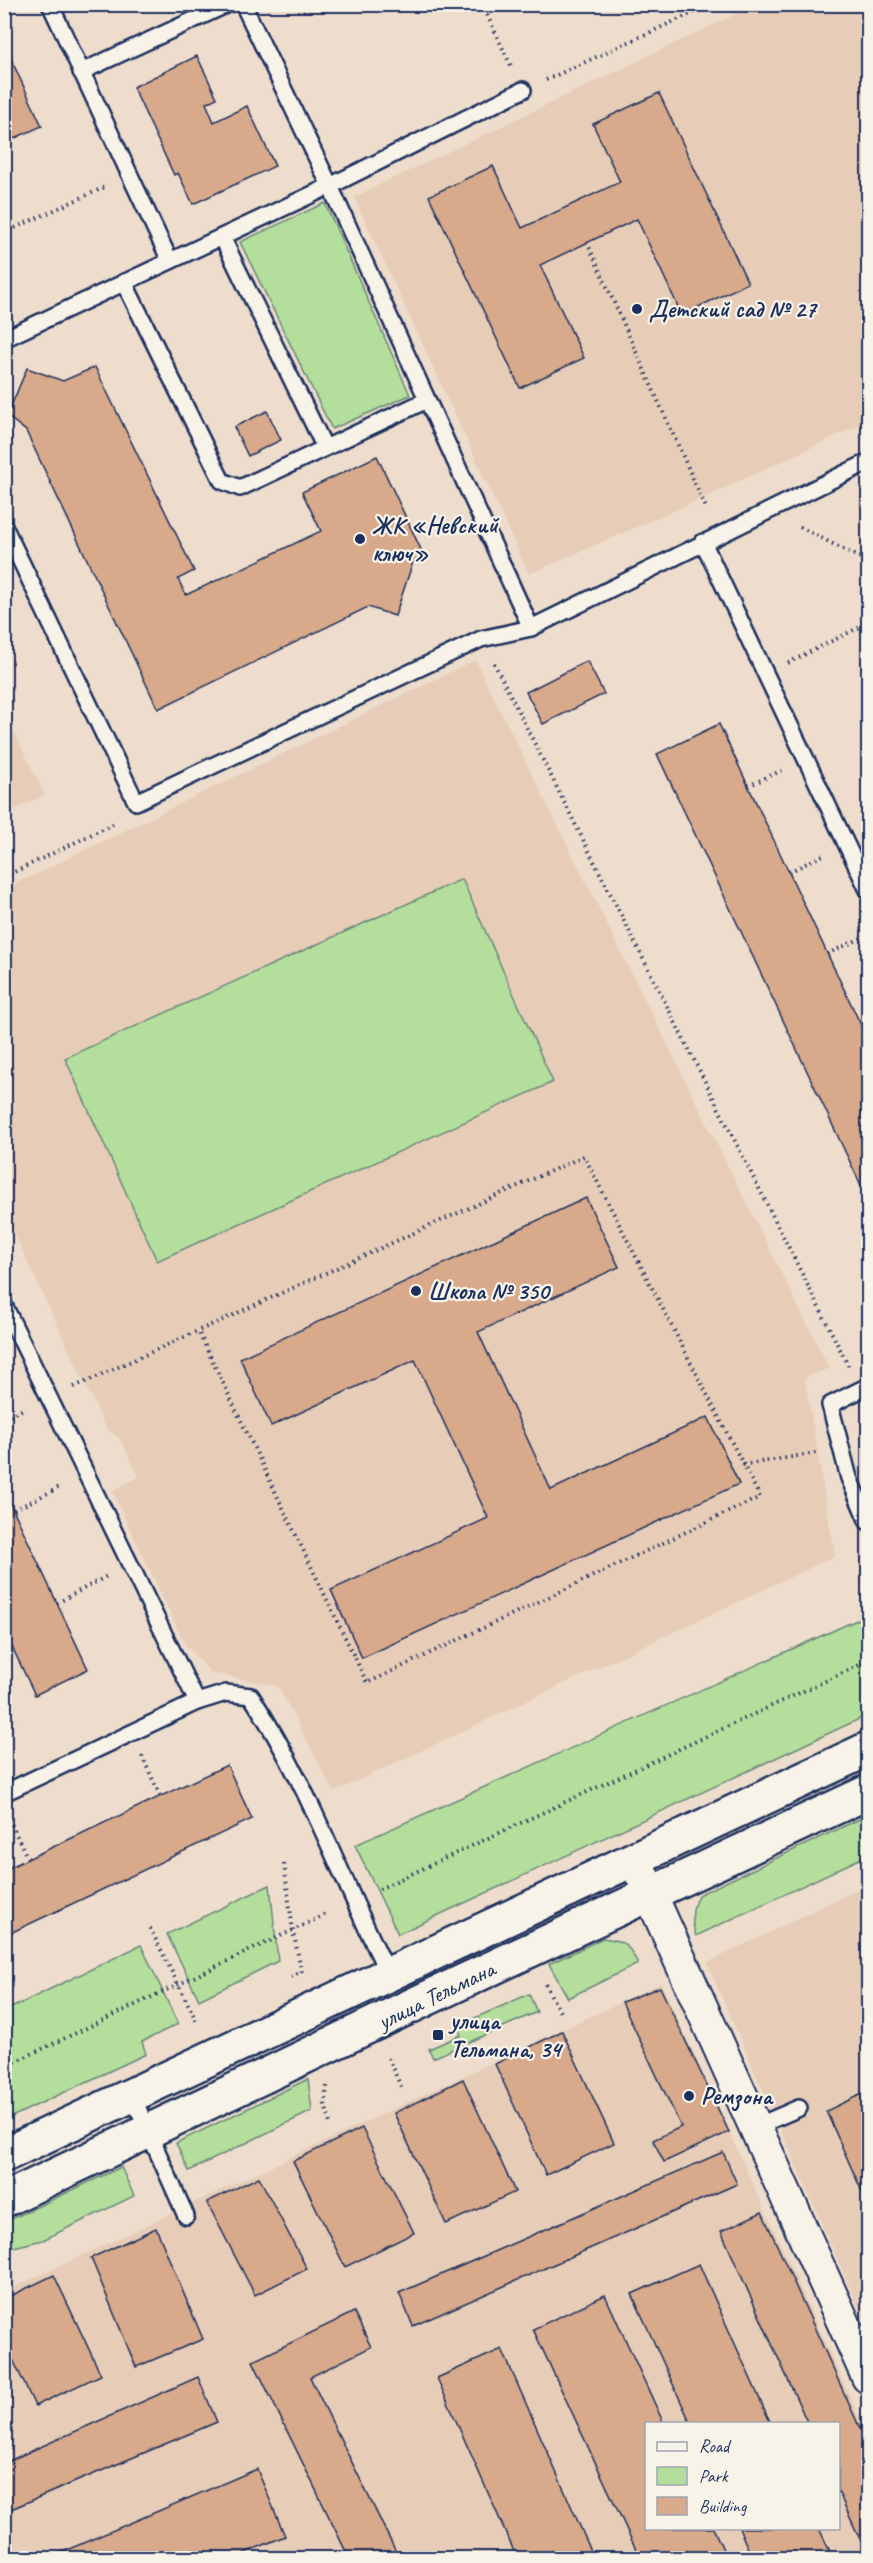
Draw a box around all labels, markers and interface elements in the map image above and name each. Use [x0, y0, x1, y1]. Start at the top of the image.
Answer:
place label: Детский сад № 27 [649, 294, 818, 324]
marker: Детский сад № 27 [630, 302, 644, 316]
place label: ЖК «Невский ключ» [372, 510, 500, 568]
marker: ЖК «Невский ключ» [353, 532, 367, 546]
place label: Школа № 350 [428, 1276, 551, 1306]
marker: Школа № 350 [409, 1284, 423, 1298]
street label: улица Тельмана [371, 1953, 502, 2037]
place label: улица Тельмана, 34 [448, 2006, 564, 2064]
marker: улица Тельмана, 34 [431, 2028, 445, 2042]
place label: Ремзона [701, 2081, 774, 2112]
marker: Ремзона [682, 2089, 696, 2103]
legend [645, 2422, 840, 2530]
text: Road [699, 2435, 732, 2457]
text: Park [699, 2465, 729, 2487]
text: Building [699, 2495, 748, 2517]

